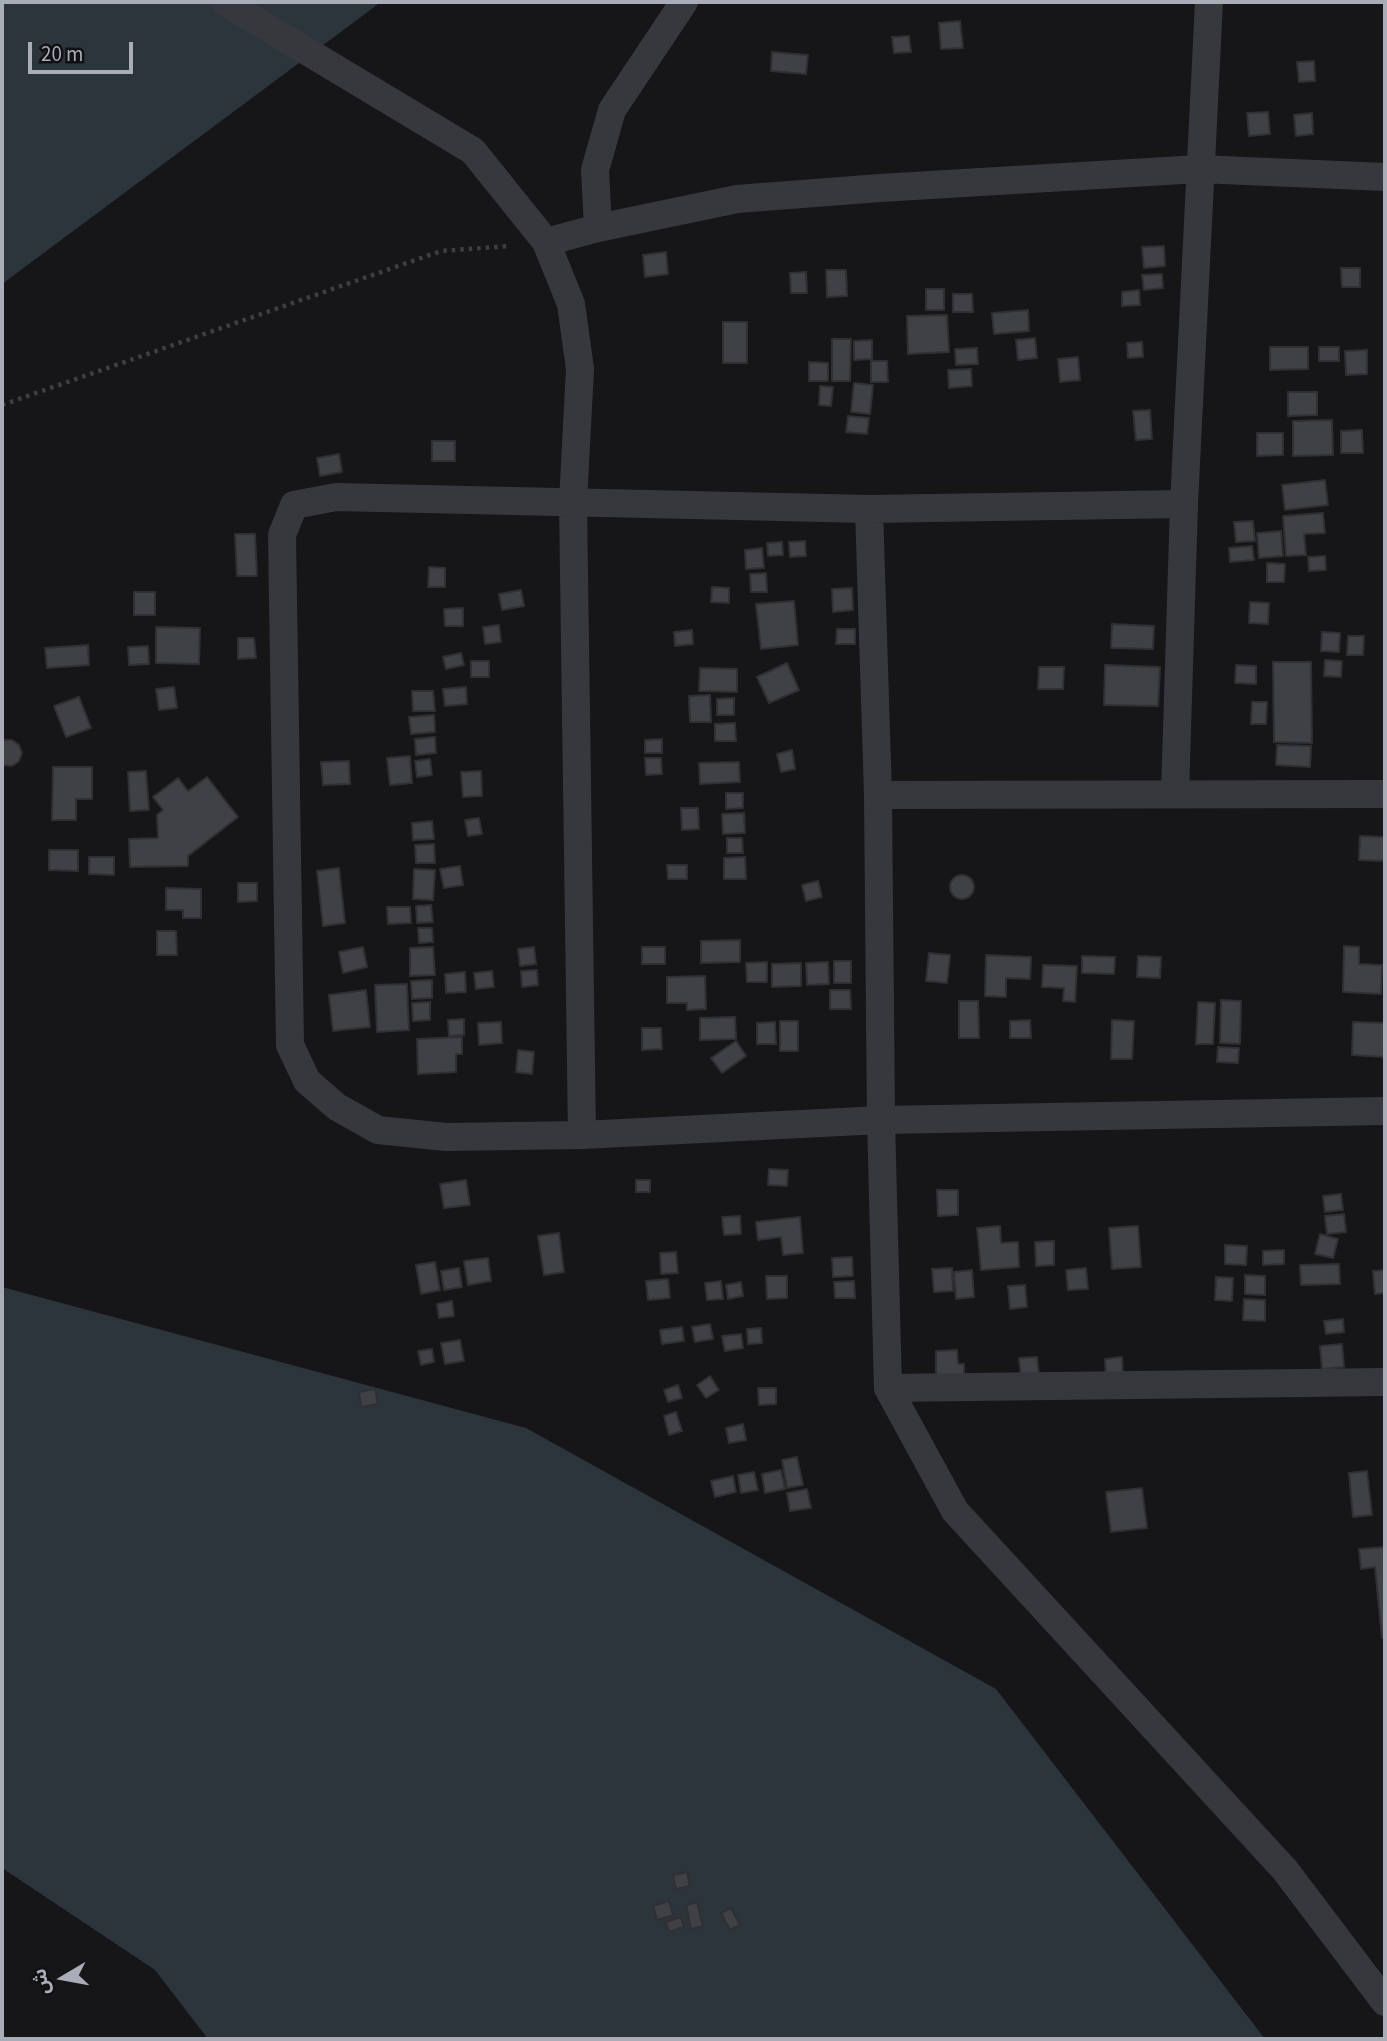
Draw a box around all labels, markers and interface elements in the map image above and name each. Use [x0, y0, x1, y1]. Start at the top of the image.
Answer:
scale bar [32, 28, 136, 72]
text: 20 m [41, 39, 83, 69]
north arrow [28, 1943, 98, 2013]
text: ش [26, 1967, 57, 1997]

